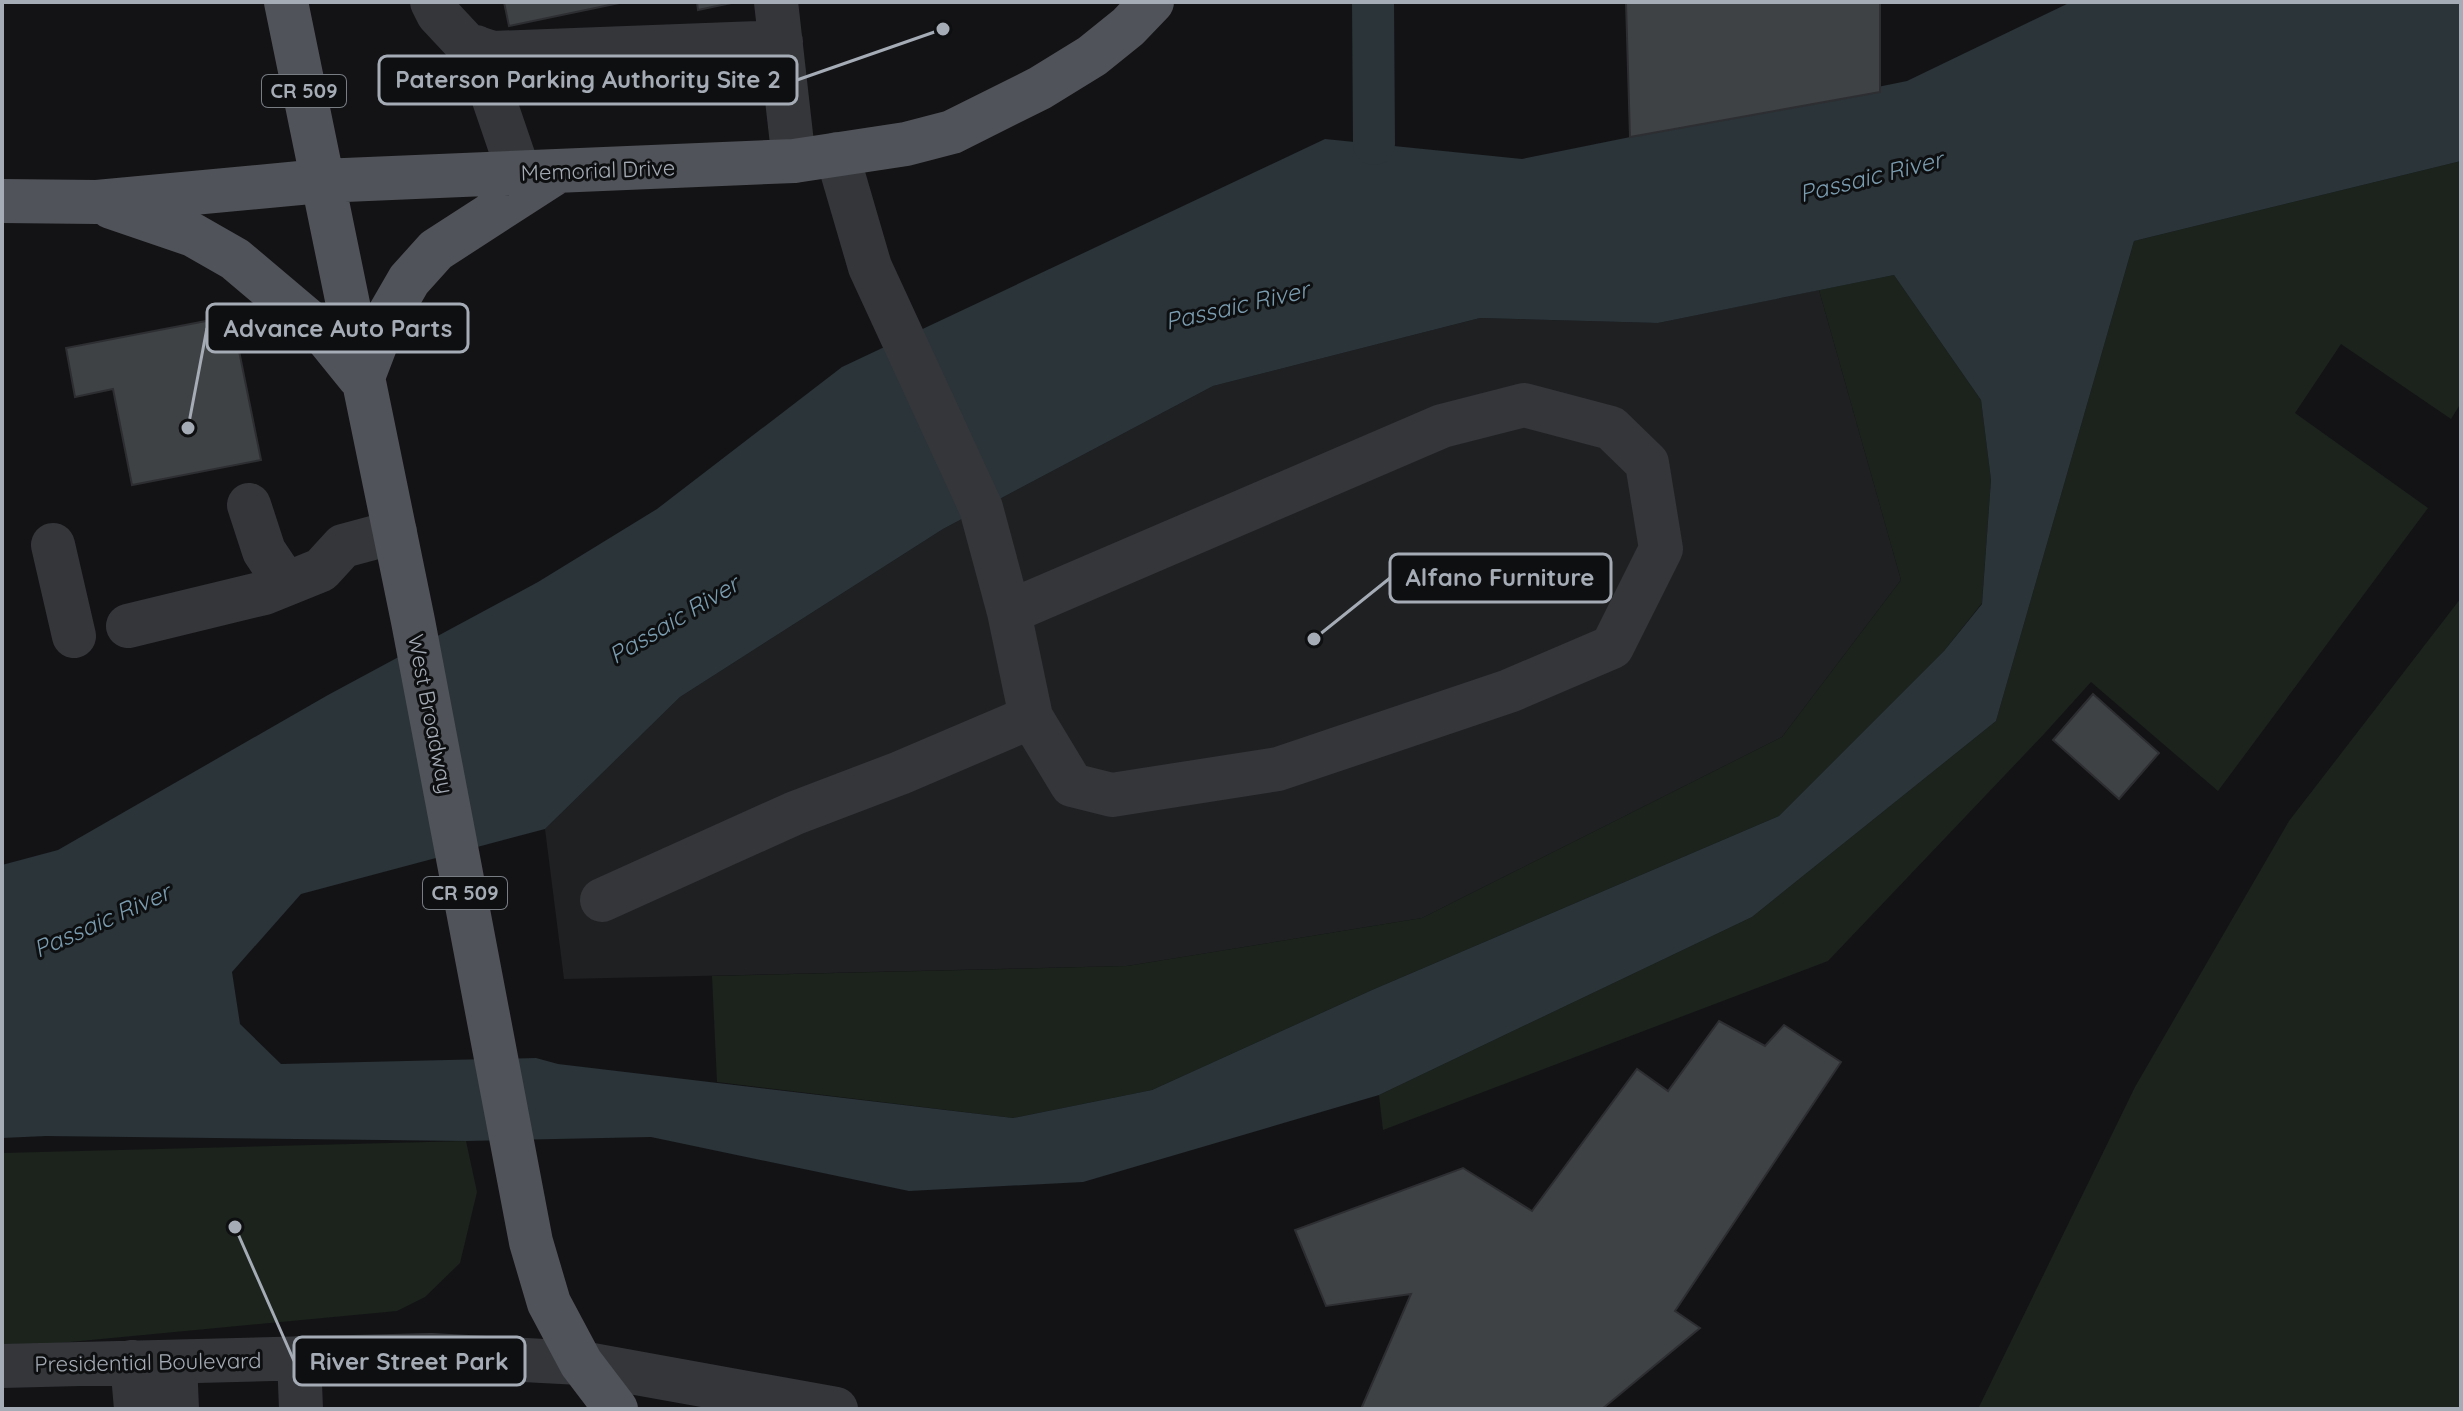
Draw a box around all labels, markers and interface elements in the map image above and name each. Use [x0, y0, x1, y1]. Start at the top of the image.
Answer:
callout: Paterson Parking Authority Site 2 [379, 56, 797, 104]
text: Paterson Parking Authority Site 2 [395, 64, 781, 94]
road number: CR 509 [262, 75, 346, 107]
water label: Passaic River [1796, 143, 1948, 208]
street label: Memorial Drive [520, 153, 676, 187]
water label: Passaic River [1162, 273, 1314, 336]
callout: Advance Auto Parts [207, 304, 468, 352]
text: Advance Auto Parts [224, 313, 452, 343]
callout: Alfano Furniture [1390, 554, 1611, 602]
text: Alfano Furniture [1406, 562, 1594, 592]
water label: Passaic River [603, 567, 746, 670]
street label: West Broadway [402, 632, 460, 796]
water label: Passaic River [28, 875, 177, 964]
road number: CR 509 [423, 877, 507, 909]
callout: River Street Park [294, 1337, 525, 1385]
street label: Presidential Boulevard [34, 1346, 262, 1378]
text: River Street Park [309, 1346, 509, 1376]

